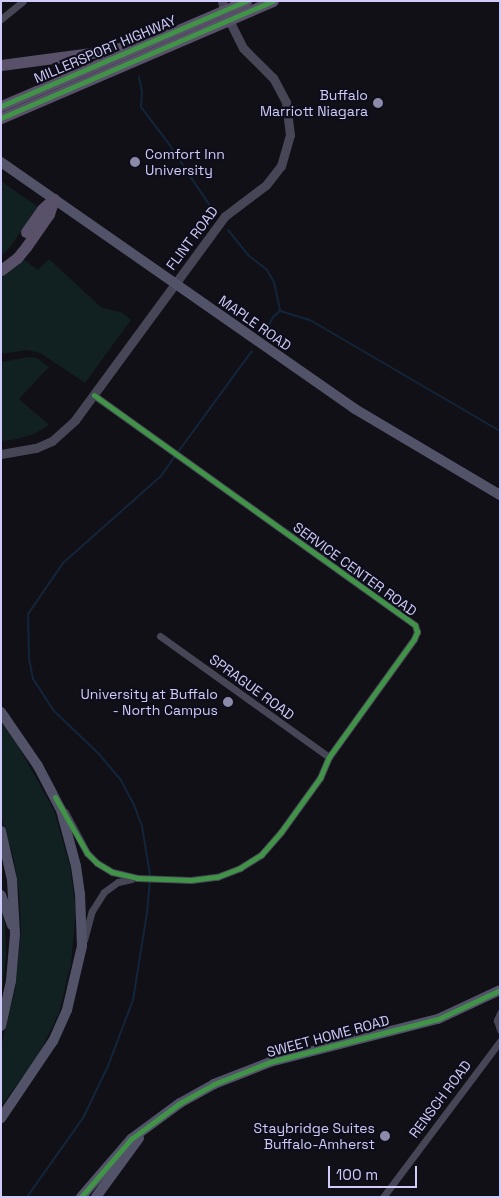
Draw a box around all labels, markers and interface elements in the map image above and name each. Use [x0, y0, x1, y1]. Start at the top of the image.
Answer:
street label: MILLERSPORT HIGHWAY [31, 11, 179, 87]
place label: Buffalo Marriott Niagara [260, 87, 368, 120]
marker: Buffalo Marriott Niagara [372, 97, 384, 109]
place label: Comfort Inn University [145, 146, 225, 178]
marker: Comfort Inn University [129, 156, 141, 168]
street label: FLINT ROAD [162, 203, 222, 273]
street label: MAPLE ROAD [216, 292, 294, 354]
street label: SERVICE CENTER ROAD [290, 519, 420, 619]
street label: SPRAGUE ROAD [206, 651, 298, 723]
place label: University at Buffalo - North Campus [80, 686, 218, 719]
marker: University at Buffalo - North Campus [222, 696, 234, 708]
street label: SWEET HOME ROAD [265, 1011, 391, 1061]
street label: RENSCH ROAD [405, 1057, 475, 1141]
place label: Staybridge Suites Buffalo-Amherst [254, 1120, 375, 1152]
marker: Staybridge Suites Buffalo-Amherst [379, 1130, 391, 1142]
scale bar [331, 1156, 420, 1188]
text: 100 m [336, 1165, 378, 1184]

